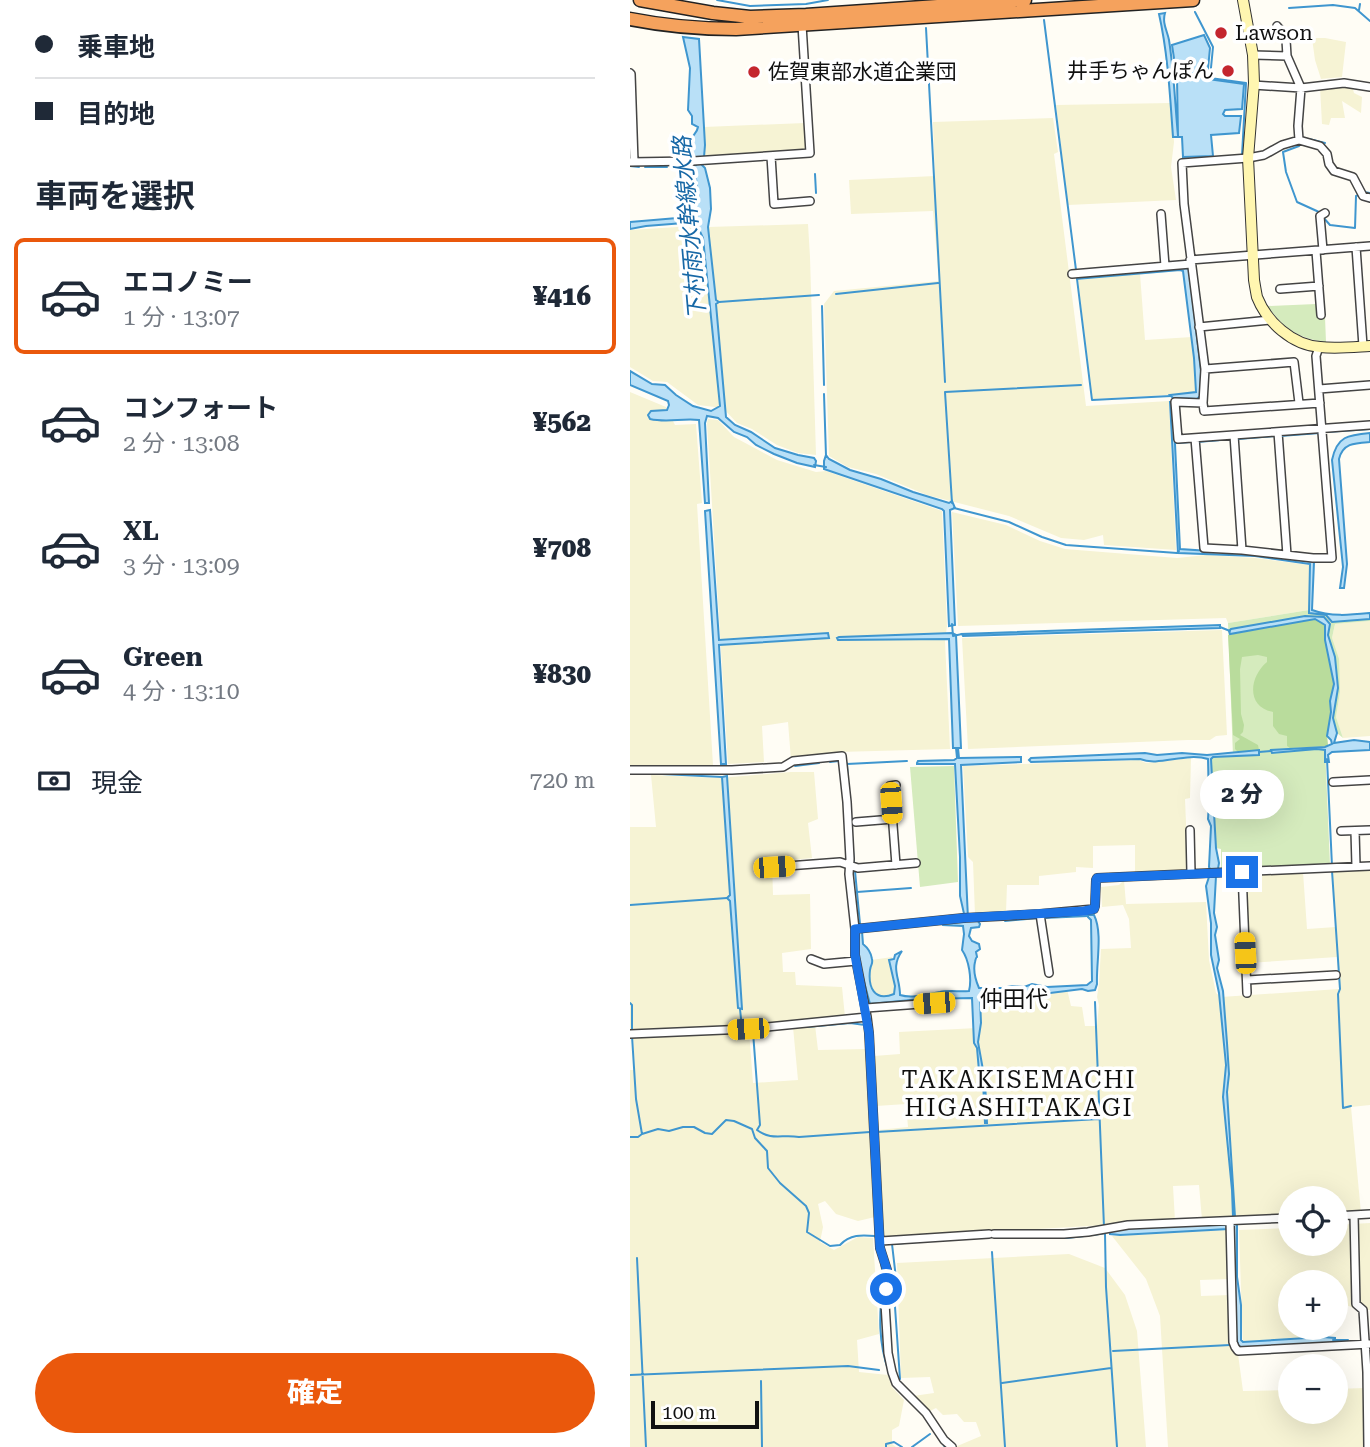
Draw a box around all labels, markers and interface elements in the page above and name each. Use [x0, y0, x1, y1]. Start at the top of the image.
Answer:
place label: Lawson [1235, 21, 1313, 45]
marker: Lawson [1213, 25, 1229, 41]
text: 乗車地 [77, 32, 155, 62]
place label: 井手ちゃんぽん [1067, 59, 1214, 83]
place label: 佐賀東部水道企業団 [768, 60, 957, 84]
marker: 井手ちゃんぽん [1220, 63, 1236, 79]
marker: 佐賀東部水道企業団 [746, 64, 762, 80]
text: 目的地 [77, 99, 155, 129]
water label: 下村雨水幹線水路 [668, 133, 711, 321]
text: 車両を選択 [35, 177, 195, 215]
icon: car [39, 265, 102, 328]
text: エコノミー [123, 267, 253, 297]
text: ¥416 [533, 281, 591, 311]
text: 1 分 · 13:07 [123, 304, 240, 331]
icon: car [39, 391, 102, 454]
text: コンフォート [123, 393, 278, 423]
text: ¥562 [533, 407, 591, 437]
text: 2 分 · 13:08 [123, 430, 240, 457]
text: XL [123, 516, 159, 546]
icon: car [39, 517, 102, 580]
text: ¥708 [533, 533, 591, 563]
text: 3 分 · 13:09 [123, 552, 240, 579]
text: Green [123, 642, 203, 672]
icon: car [39, 643, 102, 706]
text: ¥830 [533, 659, 591, 689]
text: 4 分 · 13:10 [123, 678, 240, 705]
icon: cash [35, 762, 73, 800]
text: 720 m [530, 767, 595, 794]
text: 現金 [91, 768, 143, 798]
callout: 2 分 [1200, 770, 1284, 820]
car [880, 781, 903, 825]
text: 2 分 [1221, 781, 1263, 808]
car [753, 855, 796, 879]
route end [1226, 856, 1258, 888]
car [1234, 931, 1257, 975]
district label: 仲田代 [980, 986, 1049, 1013]
car [913, 991, 956, 1015]
car [727, 1017, 770, 1041]
district label: TAKAKISEMACHI HIGASHITAKAGI [902, 1066, 1136, 1122]
map controls [1278, 1186, 1348, 1424]
button: locate [1278, 1186, 1348, 1256]
button: + [1278, 1270, 1348, 1340]
route start [870, 1273, 902, 1305]
button: 確定 [35, 1353, 595, 1433]
button: − [1278, 1354, 1348, 1424]
scale bar [651, 1398, 760, 1430]
text: 100 m [662, 1401, 716, 1424]

